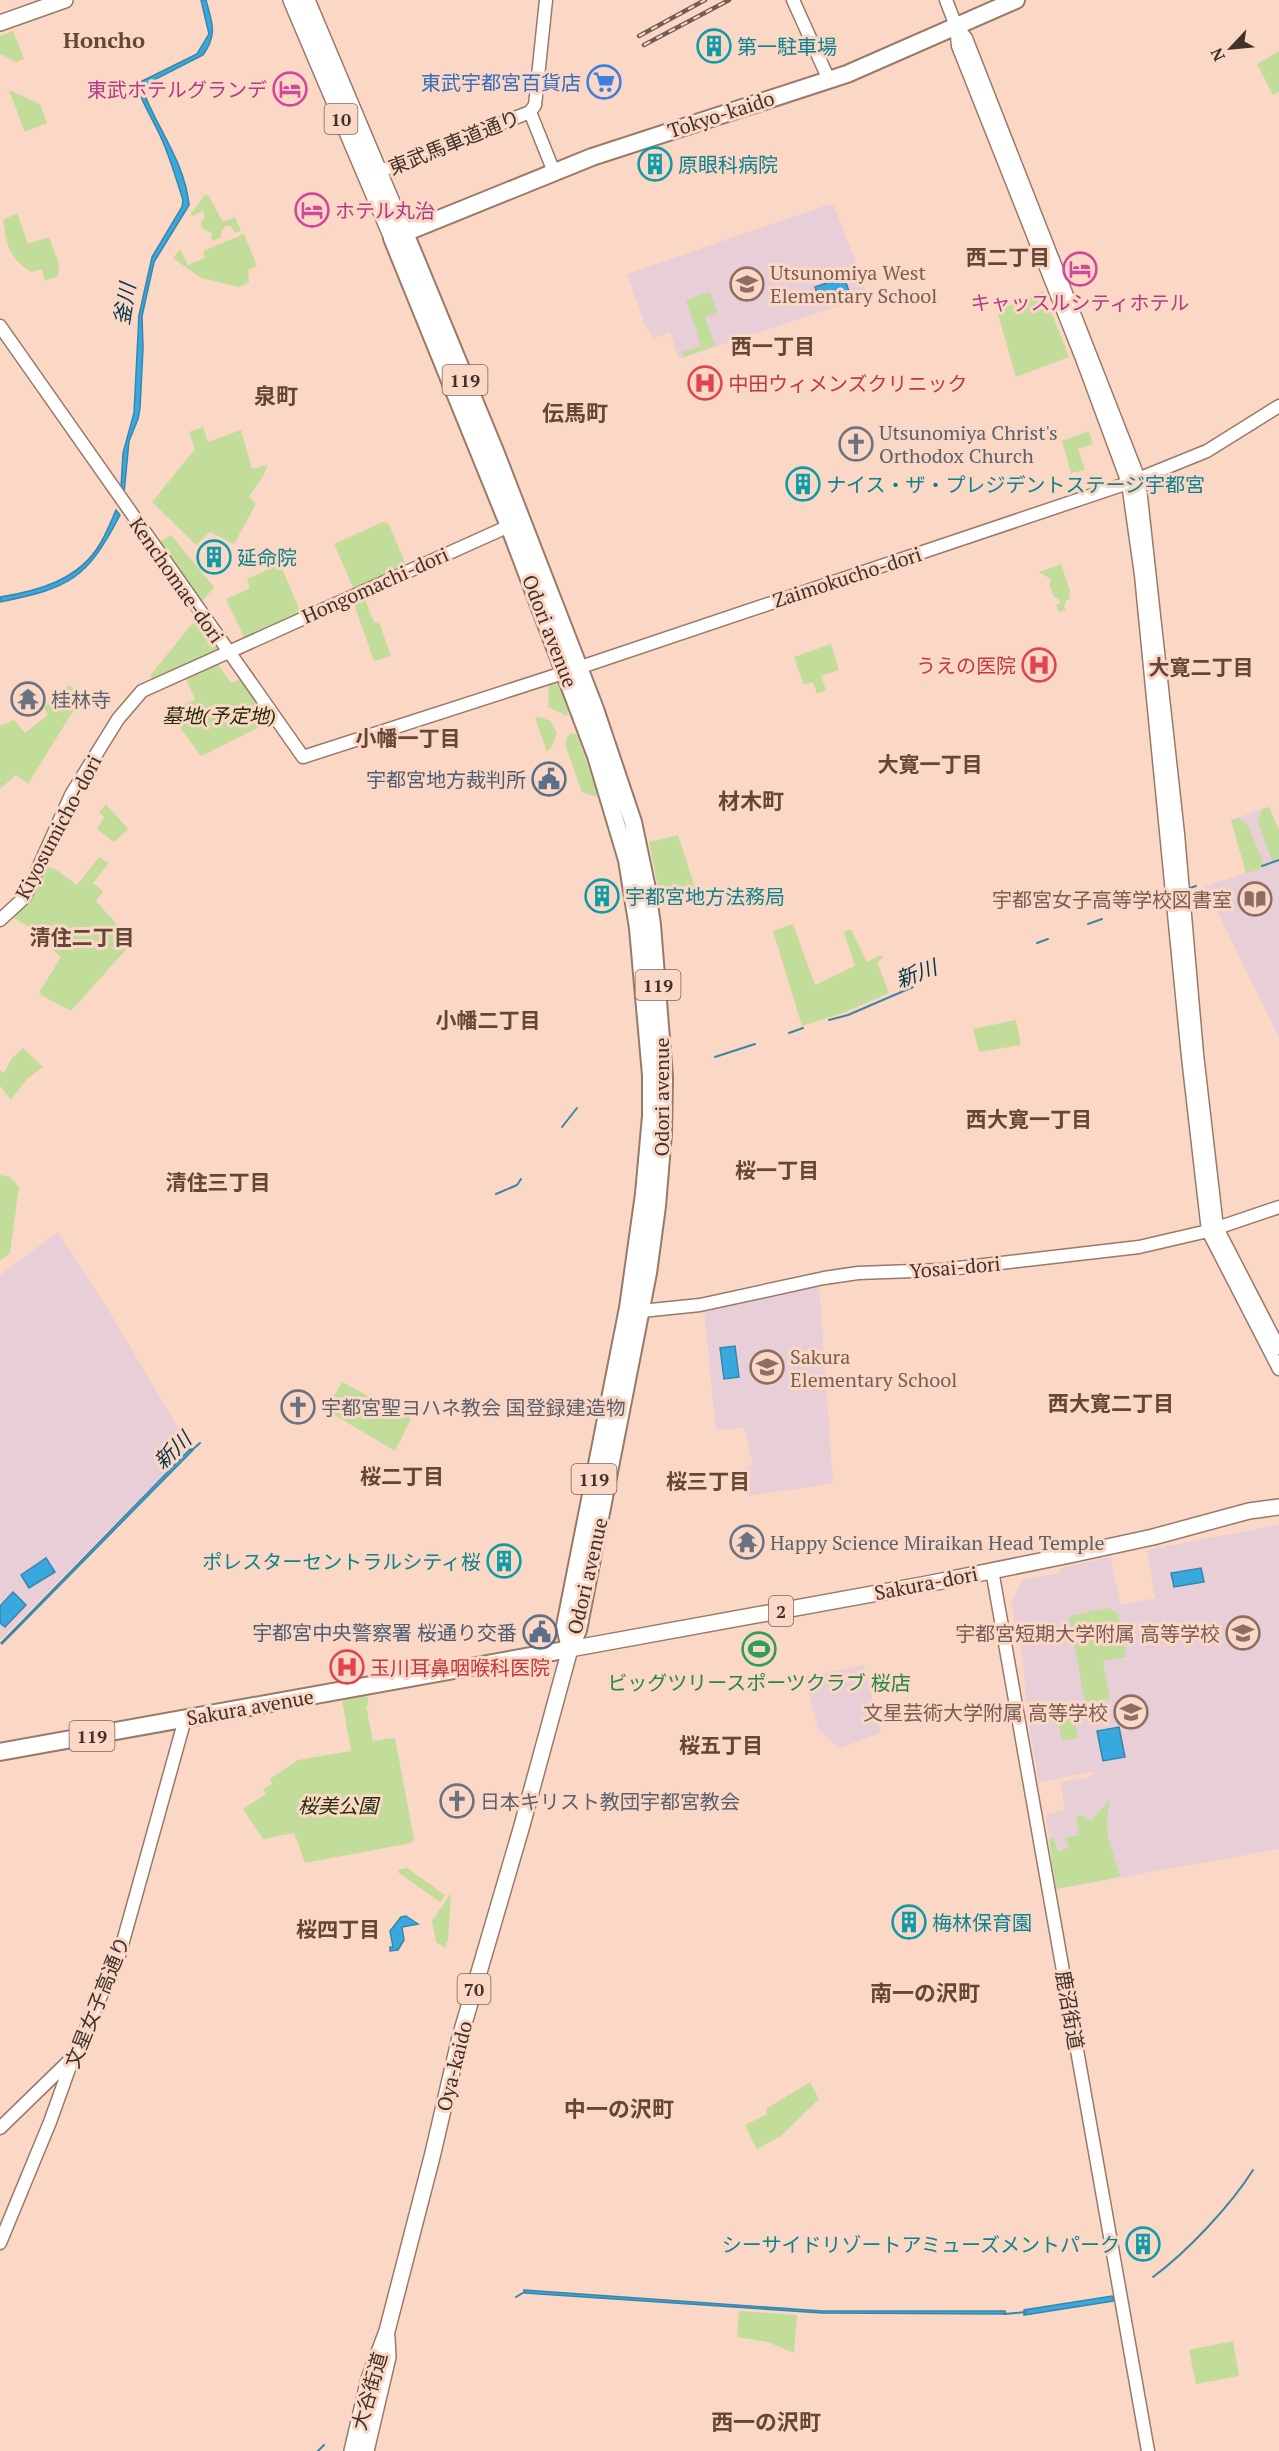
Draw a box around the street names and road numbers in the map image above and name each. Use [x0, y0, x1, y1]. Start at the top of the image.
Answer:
street label: Tokyo-kaido [664, 84, 778, 144]
street label: 東武馬車道通り [384, 103, 524, 181]
road number: 10 [324, 104, 358, 134]
road number: 119 [442, 365, 488, 395]
street label: Kenchomae-dori [124, 512, 230, 648]
street label: Zaimokucho-dori [769, 540, 925, 614]
street label: Hongomachi-dori [297, 541, 453, 629]
street label: Odori avenue [516, 571, 584, 691]
street label: Kiyosumicho-dori [9, 750, 107, 904]
road number: 119 [636, 970, 680, 1000]
street label: Odori avenue [648, 1038, 675, 1156]
street label: Yosai-dori [908, 1250, 1002, 1284]
road number: 119 [572, 1464, 616, 1494]
street label: Odori avenue [560, 1515, 614, 1637]
street label: Sakura-dori [872, 1560, 980, 1606]
road number: 2 [769, 1596, 793, 1626]
street label: Sakura avenue [184, 1683, 316, 1731]
road number: 119 [70, 1721, 115, 1751]
street label: 文星女子高通り [58, 1932, 136, 2072]
street label: 鹿沼街道 [1050, 1968, 1090, 2052]
road number: 70 [458, 1974, 490, 2004]
street label: Oya-kaido [430, 2018, 478, 2114]
street label: 大谷街道 [345, 2349, 393, 2433]

